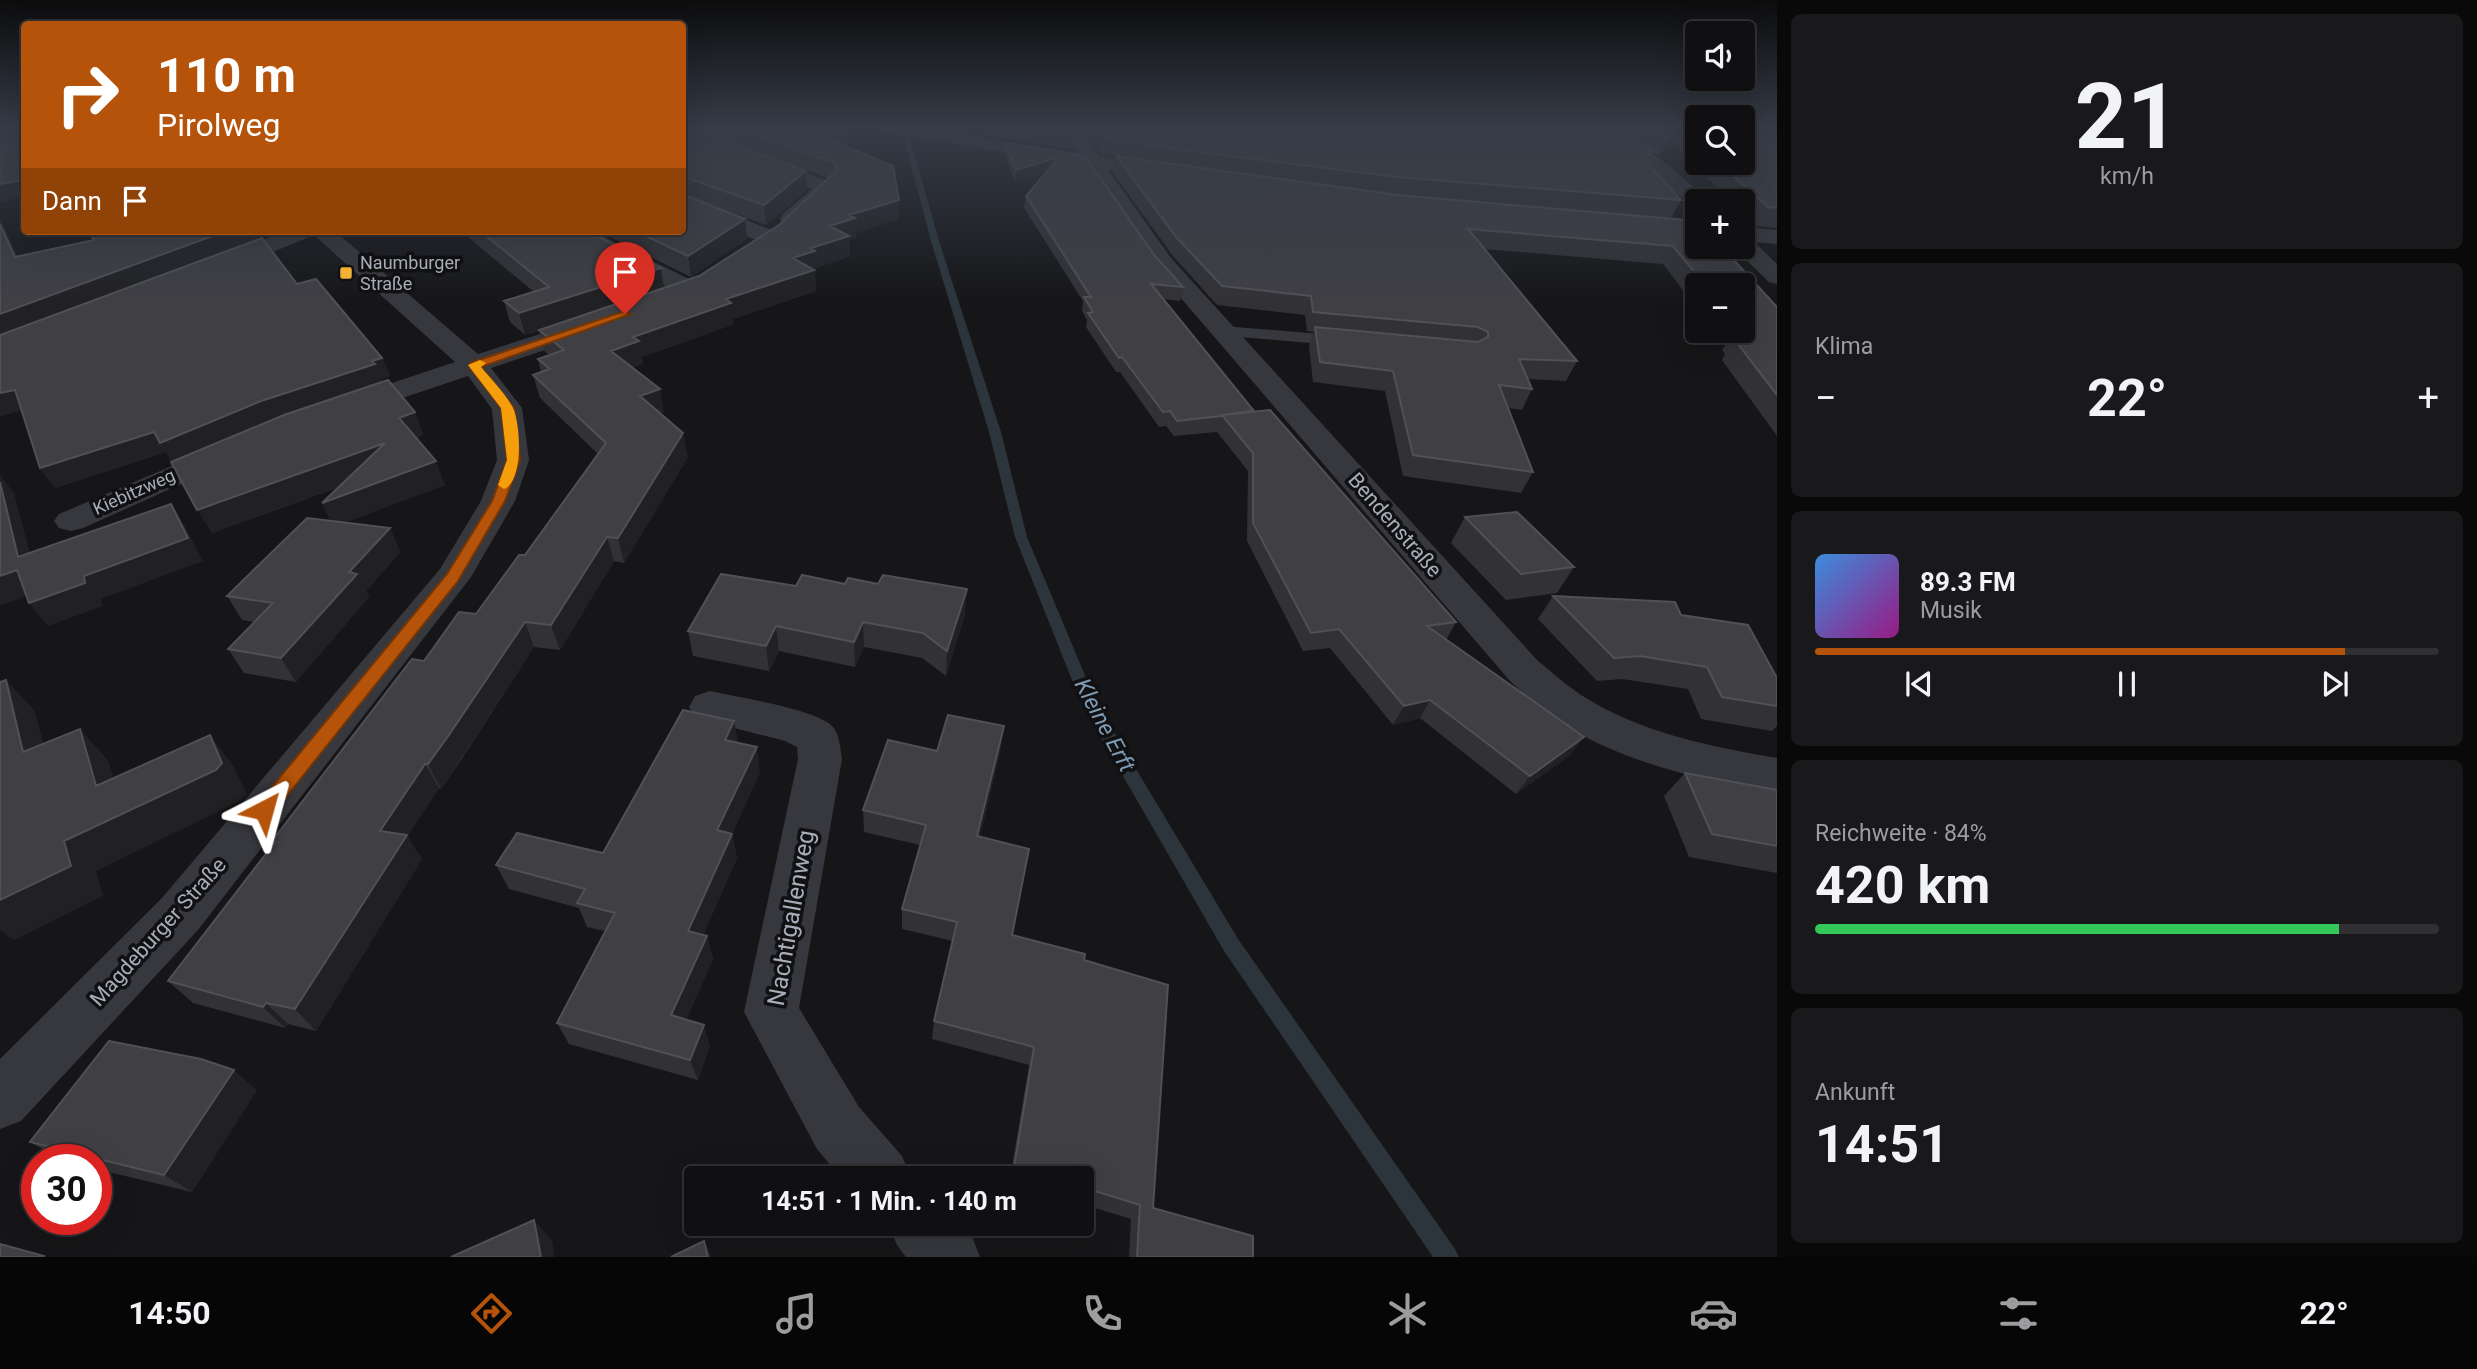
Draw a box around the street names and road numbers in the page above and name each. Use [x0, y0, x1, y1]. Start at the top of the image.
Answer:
street label: Kiebitzweg [89, 464, 178, 519]
street label: Bendenstraße [1343, 468, 1447, 582]
street label: Nachtigallenweg [762, 828, 820, 1008]
street label: Magdeburger Straße [85, 853, 231, 1011]

